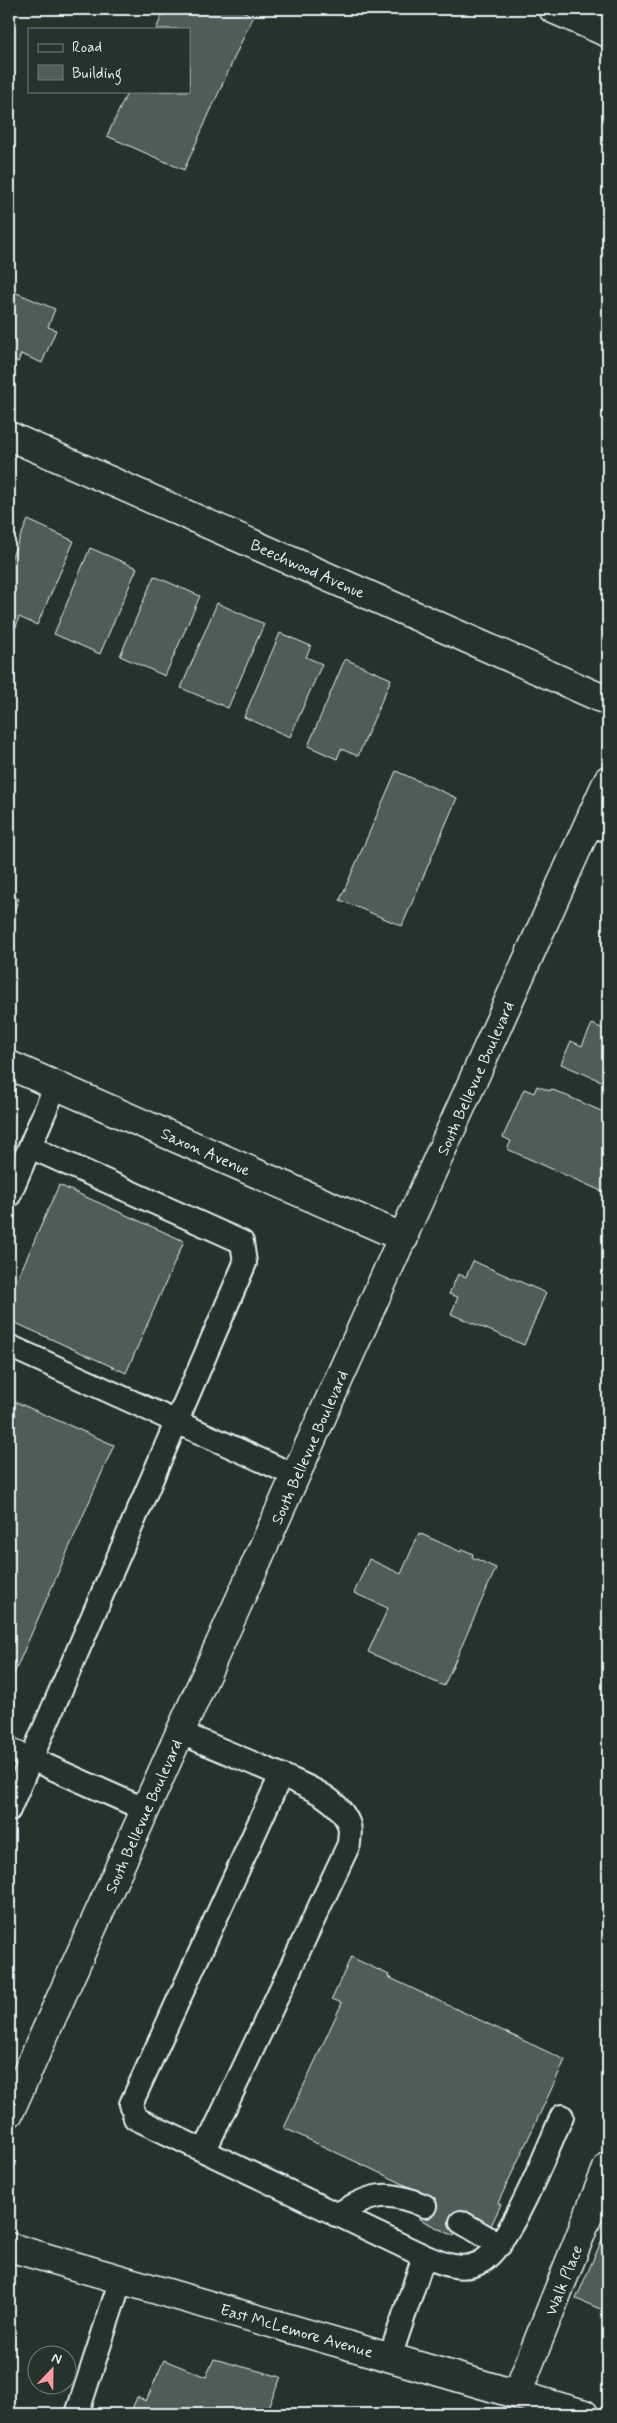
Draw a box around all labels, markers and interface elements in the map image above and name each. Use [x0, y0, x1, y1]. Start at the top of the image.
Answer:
legend [28, 28, 190, 92]
text: Road [72, 38, 102, 58]
text: Building [72, 64, 122, 85]
street label: Beechwood Avenue [247, 535, 368, 604]
street label: South Bellevue Boulevard [433, 998, 520, 1159]
street label: Saxon Avenue [157, 1123, 254, 1182]
street label: South Bellevue Boulevard [267, 1367, 354, 1528]
street label: South Bellevue Boulevard [101, 1736, 188, 1897]
street label: Walk Place [541, 2242, 588, 2319]
street label: East McLemore Avenue [218, 2300, 376, 2363]
north arrow [28, 2346, 78, 2396]
text: N [49, 2349, 64, 2369]

